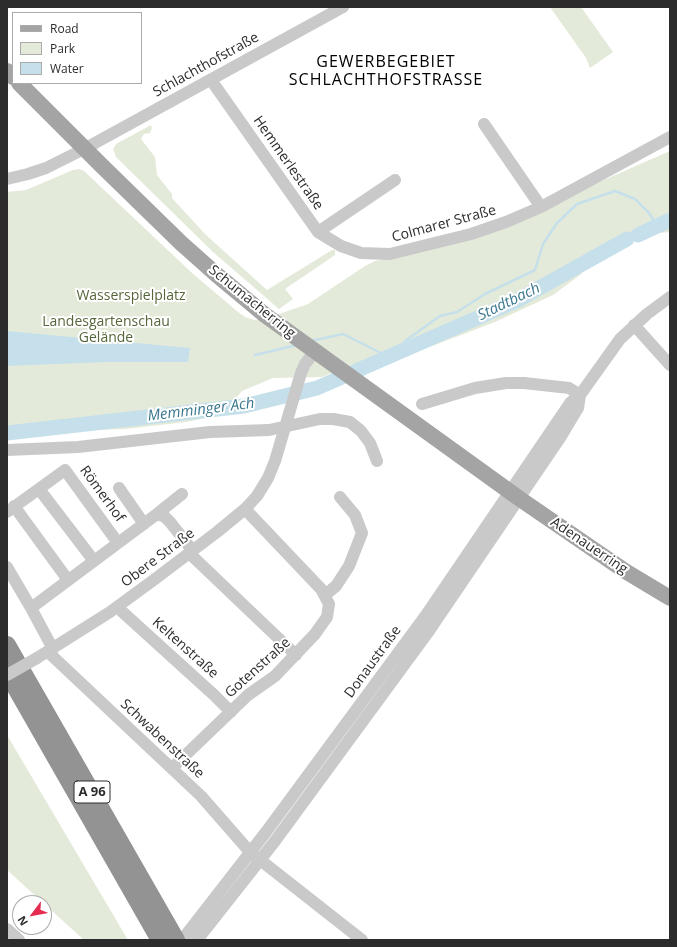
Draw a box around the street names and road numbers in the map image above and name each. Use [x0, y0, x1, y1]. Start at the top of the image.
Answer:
street label: Schlachthofstraße [150, 29, 262, 101]
street label: Hemmerlestraße [249, 113, 327, 213]
street label: Colmarer Straße [390, 202, 498, 246]
street label: Schumacherring [205, 262, 299, 342]
street label: Römerhof [76, 463, 128, 525]
street label: Adenauerring [547, 514, 631, 578]
street label: Obere Straße [118, 525, 198, 591]
street label: Keltenstraße [148, 614, 222, 682]
street label: Donaustraße [341, 623, 405, 701]
street label: Gotenstraße [222, 634, 294, 702]
street label: Schwabenstraße [117, 696, 207, 782]
road number: A 96 [74, 781, 110, 803]

